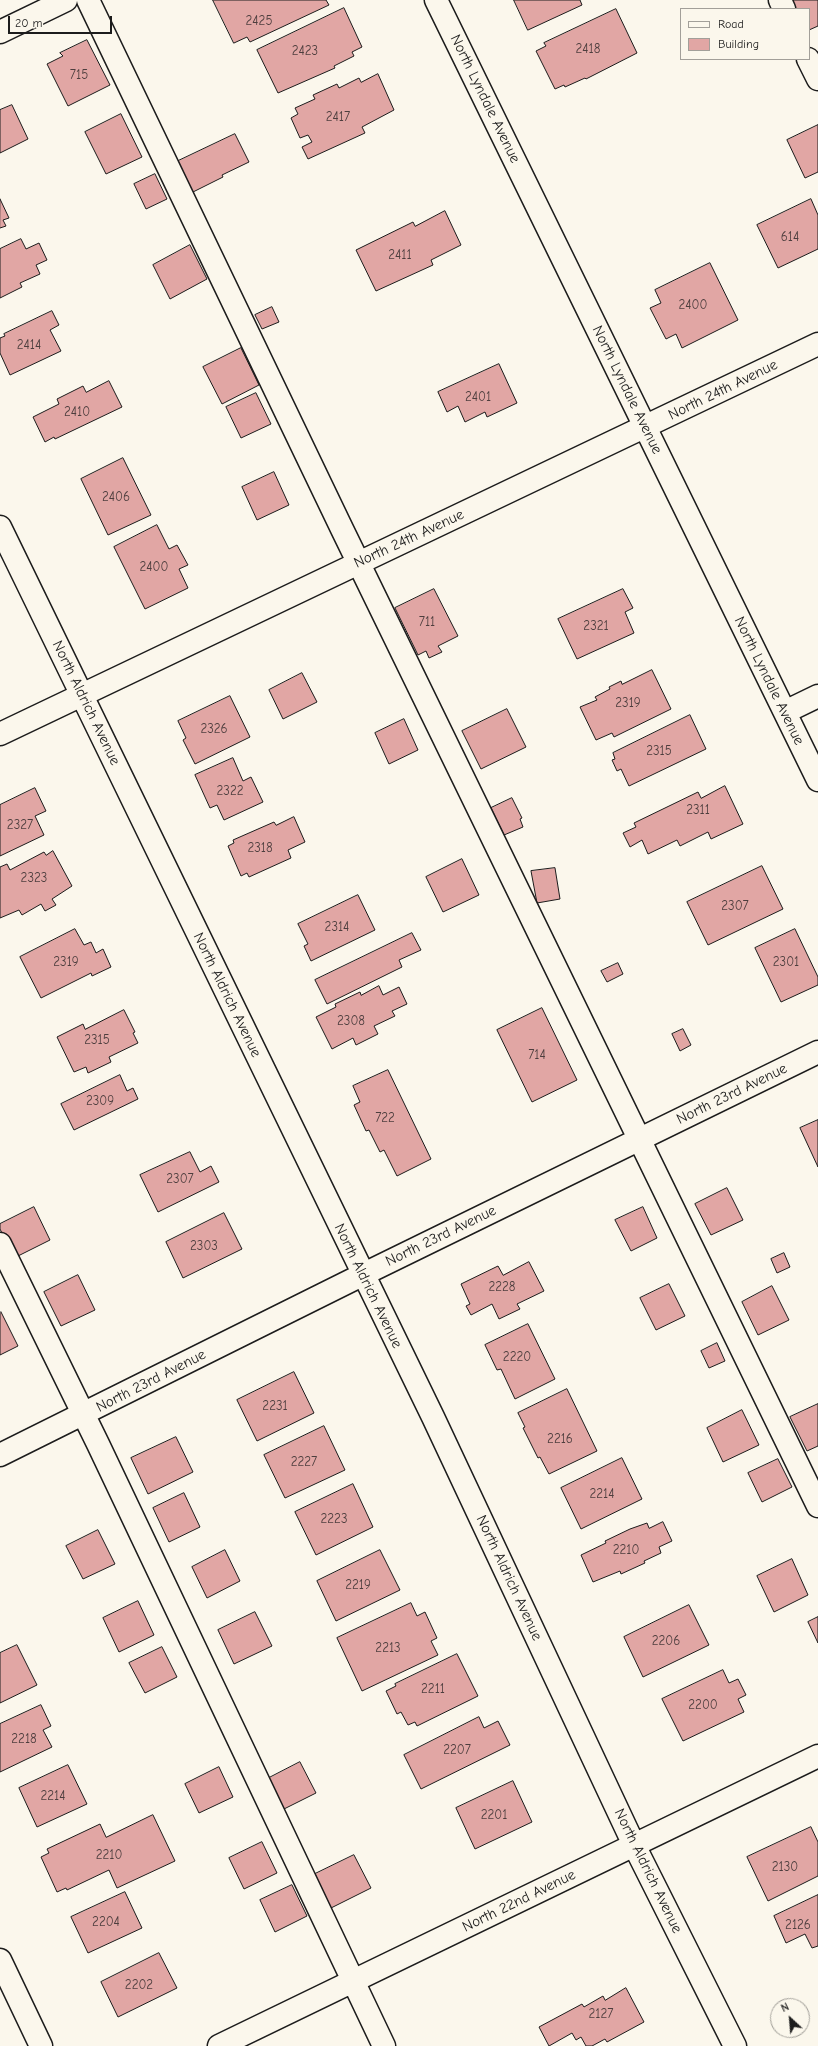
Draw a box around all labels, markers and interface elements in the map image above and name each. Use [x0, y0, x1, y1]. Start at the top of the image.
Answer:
scale bar [10, 8, 114, 34]
legend [680, 8, 810, 60]
house number: 2425 [246, 13, 272, 29]
text: 20 m [15, 16, 43, 30]
text: Road [718, 17, 744, 31]
street label: North Lyndale Avenue [446, 32, 524, 166]
text: Building [718, 37, 759, 51]
house number: 2418 [576, 41, 600, 57]
house number: 2423 [292, 43, 318, 59]
house number: 715 [70, 67, 88, 83]
house number: 2417 [326, 109, 350, 125]
house number: 614 [781, 229, 799, 245]
house number: 2411 [388, 247, 412, 263]
house number: 2400 [679, 297, 707, 313]
street label: North Lyndale Avenue [588, 323, 666, 457]
house number: 2414 [17, 337, 41, 353]
street label: North 24th Avenue [666, 356, 780, 424]
house number: 2401 [465, 389, 491, 405]
house number: 2410 [64, 404, 90, 420]
house number: 2406 [102, 489, 130, 505]
street label: North 24th Avenue [351, 506, 467, 572]
house number: 2400 [140, 559, 168, 575]
house number: 711 [419, 614, 435, 630]
street label: North Lyndale Avenue [730, 614, 808, 748]
house number: 2321 [583, 618, 609, 634]
street label: North Aldrich Avenue [48, 638, 124, 768]
house number: 2319 [615, 695, 641, 711]
house number: 2326 [200, 721, 228, 737]
house number: 2315 [646, 743, 672, 759]
house number: 2322 [217, 783, 243, 799]
house number: 2311 [686, 802, 710, 818]
house number: 2327 [7, 817, 33, 833]
house number: 2318 [247, 840, 273, 856]
house number: 2323 [21, 870, 47, 886]
house number: 2307 [721, 898, 749, 914]
house number: 2314 [325, 919, 349, 935]
street label: North Aldrich Avenue [189, 930, 265, 1060]
house number: 2319 [53, 954, 79, 970]
house number: 2301 [773, 954, 799, 970]
house number: 2308 [337, 1013, 365, 1029]
house number: 2315 [84, 1032, 110, 1048]
house number: 714 [528, 1047, 546, 1063]
street label: North 23rd Avenue [674, 1059, 790, 1129]
house number: 2309 [86, 1093, 114, 1109]
house number: 722 [375, 1110, 395, 1126]
house number: 2307 [166, 1171, 194, 1187]
street label: North 23rd Avenue [383, 1201, 499, 1271]
street label: North Aldrich Avenue [330, 1221, 406, 1351]
house number: 2303 [190, 1238, 218, 1254]
house number: 2228 [488, 1279, 516, 1295]
street label: North 23rd Avenue [93, 1346, 209, 1416]
house number: 2220 [503, 1349, 531, 1365]
house number: 2231 [262, 1398, 288, 1414]
house number: 2216 [547, 1431, 573, 1447]
house number: 2227 [291, 1454, 317, 1470]
house number: 2214 [589, 1486, 615, 1502]
house number: 2223 [321, 1511, 347, 1527]
street label: North Aldrich Avenue [472, 1512, 546, 1644]
house number: 2210 [613, 1542, 639, 1558]
house number: 2219 [345, 1577, 371, 1593]
house number: 2206 [652, 1633, 680, 1649]
house number: 2213 [375, 1640, 401, 1656]
house number: 2211 [421, 1681, 445, 1697]
house number: 2200 [688, 1697, 718, 1713]
house number: 2218 [11, 1731, 37, 1747]
house number: 2207 [443, 1742, 471, 1758]
house number: 2214 [40, 1788, 66, 1804]
street label: North Aldrich Avenue [610, 1806, 686, 1936]
house number: 2201 [481, 1807, 507, 1823]
house number: 2210 [96, 1847, 122, 1863]
house number: 2130 [772, 1859, 798, 1875]
street label: North 22nd Avenue [459, 1866, 579, 1936]
house number: 2204 [92, 1914, 120, 1930]
house number: 2126 [785, 1917, 811, 1933]
house number: 2202 [125, 1977, 153, 1993]
north arrow [770, 1998, 810, 2038]
text: N [779, 2000, 791, 2015]
house number: 2127 [589, 2006, 613, 2022]

